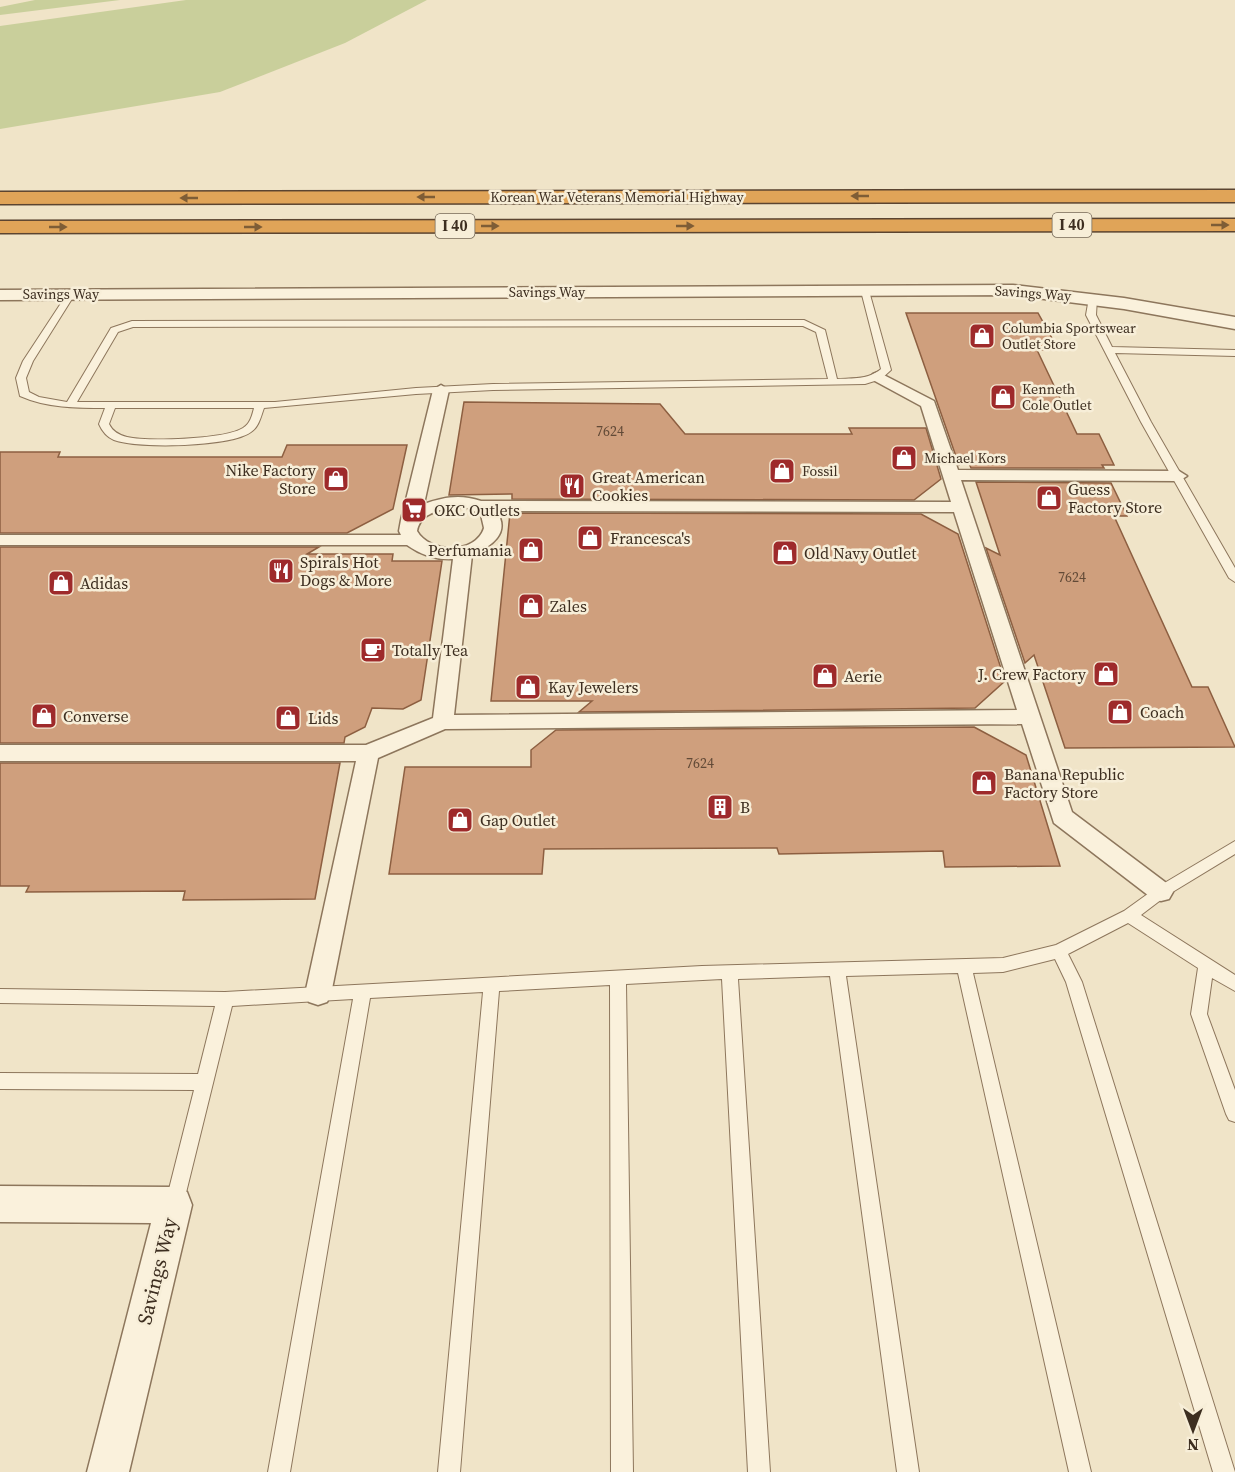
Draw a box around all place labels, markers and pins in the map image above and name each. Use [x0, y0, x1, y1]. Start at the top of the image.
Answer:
place label: Columbia Sportswear Outlet Store [1002, 318, 1136, 354]
shop icon: Columbia Sportswear Outlet Store [967, 321, 997, 351]
place label: Kenneth Cole Outlet [1022, 379, 1092, 415]
shop icon: Kenneth Cole Outlet [988, 382, 1018, 412]
shop icon: Michael Kors [889, 443, 919, 473]
place label: Michael Kors [924, 448, 1006, 468]
shop icon: Fossil [767, 456, 797, 486]
place label: Nike Factory Store [225, 459, 317, 499]
place label: Fossil [802, 461, 838, 481]
shop icon: Nike Factory Store [321, 464, 351, 494]
place label: Great American Cookies [592, 466, 705, 506]
restaurant icon: Great American Cookies [557, 471, 587, 501]
place label: Guess Factory Store [1068, 478, 1162, 518]
shop icon: Guess Factory Store [1034, 483, 1064, 513]
supermarket icon: OKC Outlets [399, 495, 429, 525]
place label: OKC Outlets [434, 499, 520, 521]
shop icon: Francesca's [575, 523, 605, 553]
place label: Francesca's [610, 527, 691, 549]
shop icon: Perfumania [516, 535, 546, 565]
shop icon: Old Navy Outlet [770, 538, 800, 568]
place label: Perfumania [428, 539, 513, 561]
place label: Old Navy Outlet [804, 542, 917, 564]
place label: Spirals Hot Dogs & More [300, 551, 392, 591]
restaurant icon: Spirals Hot Dogs & More [266, 556, 296, 586]
shop icon: Adidas [46, 568, 76, 598]
place label: Adidas [80, 572, 128, 594]
shop icon: Zales [516, 591, 546, 621]
place label: Zales [550, 595, 587, 617]
cafe icon: Totally Tea [358, 635, 388, 665]
place label: Totally Tea [392, 639, 469, 661]
shop icon: J. Crew Factory [1091, 659, 1121, 689]
shop icon: Aerie [810, 661, 840, 691]
place label: J. Crew Factory [977, 663, 1087, 685]
place label: Aerie [844, 665, 882, 687]
shop icon: Kay Jewelers [513, 672, 543, 702]
place label: Kay Jewelers [548, 676, 639, 698]
shop icon: Coach [1105, 697, 1135, 727]
shop icon: Converse [29, 701, 59, 731]
place label: Coach [1140, 701, 1185, 723]
shop icon: Lids [273, 703, 303, 733]
place label: Converse [63, 705, 129, 727]
place label: Lids [308, 707, 338, 729]
place label: Banana Republic Factory Store [1004, 763, 1125, 803]
shop icon: Banana Republic Factory Store [969, 768, 999, 798]
building icon: B [705, 792, 735, 822]
place label: B [740, 796, 750, 818]
shop icon: Gap Outlet [445, 805, 475, 835]
place label: Gap Outlet [480, 809, 557, 831]

